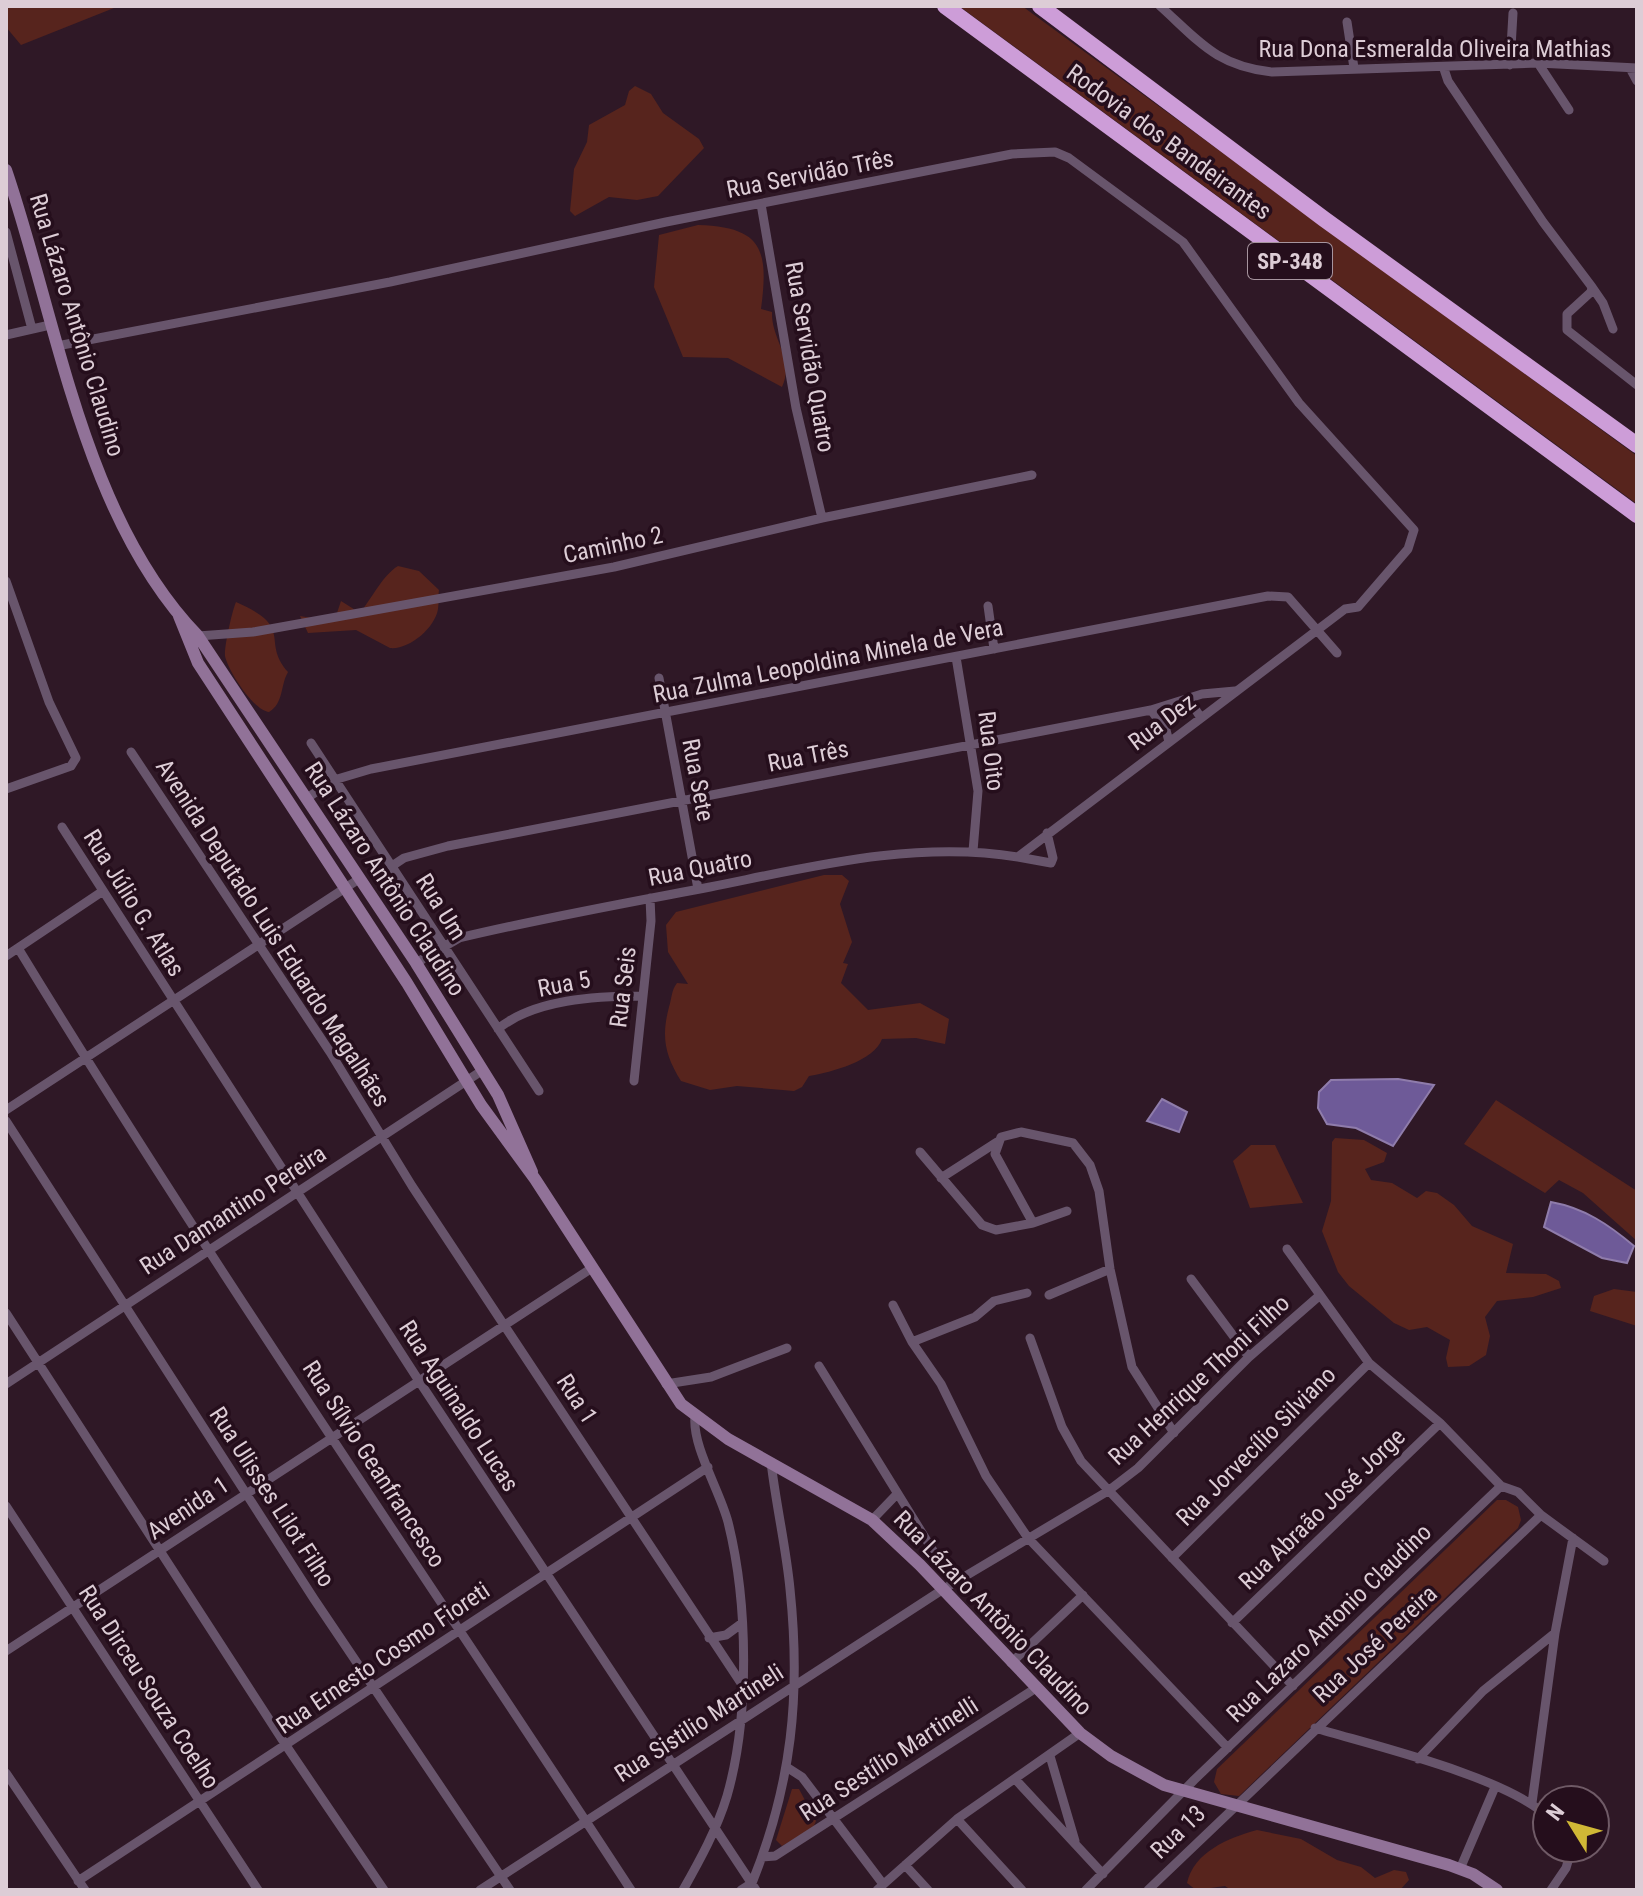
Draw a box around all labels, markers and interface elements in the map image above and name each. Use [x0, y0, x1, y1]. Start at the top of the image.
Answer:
street label: Rua Dona Esmeralda Oliveira Mathias [1258, 35, 1612, 63]
street label: Rodovia dos Bandeirantes [1061, 58, 1277, 226]
street label: Rua Servidão Três [724, 144, 896, 204]
street label: Rua Lázaro Antônio Claudino [24, 190, 130, 460]
road number: SP-348 [1248, 243, 1332, 279]
street label: Rua Servidão Quatro [779, 260, 841, 454]
street label: Caminho 2 [561, 521, 665, 569]
street label: Rua Zulma Leopoldina Minela de Vera [650, 613, 1006, 709]
street label: Rua Dez [1123, 688, 1201, 756]
street label: Rua Oito [972, 709, 1010, 793]
street label: Rua Três [765, 734, 851, 778]
street label: Rua Sete [676, 736, 720, 824]
street label: Avenida Deputado Luis Eduardo Magalhães [150, 754, 396, 1112]
street label: Rua Lázaro Antônio Claudino [299, 757, 471, 1001]
street label: Rua Júlio G. Atlas [78, 824, 190, 982]
street label: Rua Quatro [646, 844, 754, 892]
street label: Rua Um [410, 869, 472, 945]
street label: Rua Seis [604, 945, 642, 1029]
street label: Rua 5 [535, 965, 593, 1003]
street label: Rua Damantino Pereira [135, 1139, 331, 1281]
street label: Rua Henrique Thoni Filho [1103, 1289, 1295, 1471]
street label: Rua Aguinaldo Lucas [393, 1315, 525, 1497]
street label: Rua Sílvio Geanfrancesco [297, 1355, 451, 1573]
street label: Rua Jorvecílio Silviano [1171, 1361, 1341, 1531]
street label: Rua 1 [551, 1369, 603, 1429]
street label: Rua Ulisses Lilot Filho [203, 1402, 341, 1592]
street label: Rua Abraão José Jorge [1233, 1423, 1411, 1595]
street label: Avenida 1 [142, 1471, 234, 1545]
street label: Rua Lázaro Antônio Claudino [888, 1505, 1098, 1721]
street label: Rua Lazaro Antonio Claudino [1221, 1518, 1437, 1728]
street label: Rua Ernesto Cosmo Fioreti [271, 1576, 495, 1740]
street label: Rua José Pereira [1307, 1579, 1443, 1709]
street label: Rua Dirceu Souza Coelho [73, 1580, 225, 1794]
street label: Rua Sistilio Martineli [609, 1658, 789, 1788]
street label: Rua Sestílio Martinelli [795, 1691, 983, 1827]
north arrow [1531, 1784, 1611, 1864]
street label: Rua 13 [1145, 1799, 1211, 1865]
text: N [1541, 1799, 1569, 1825]

